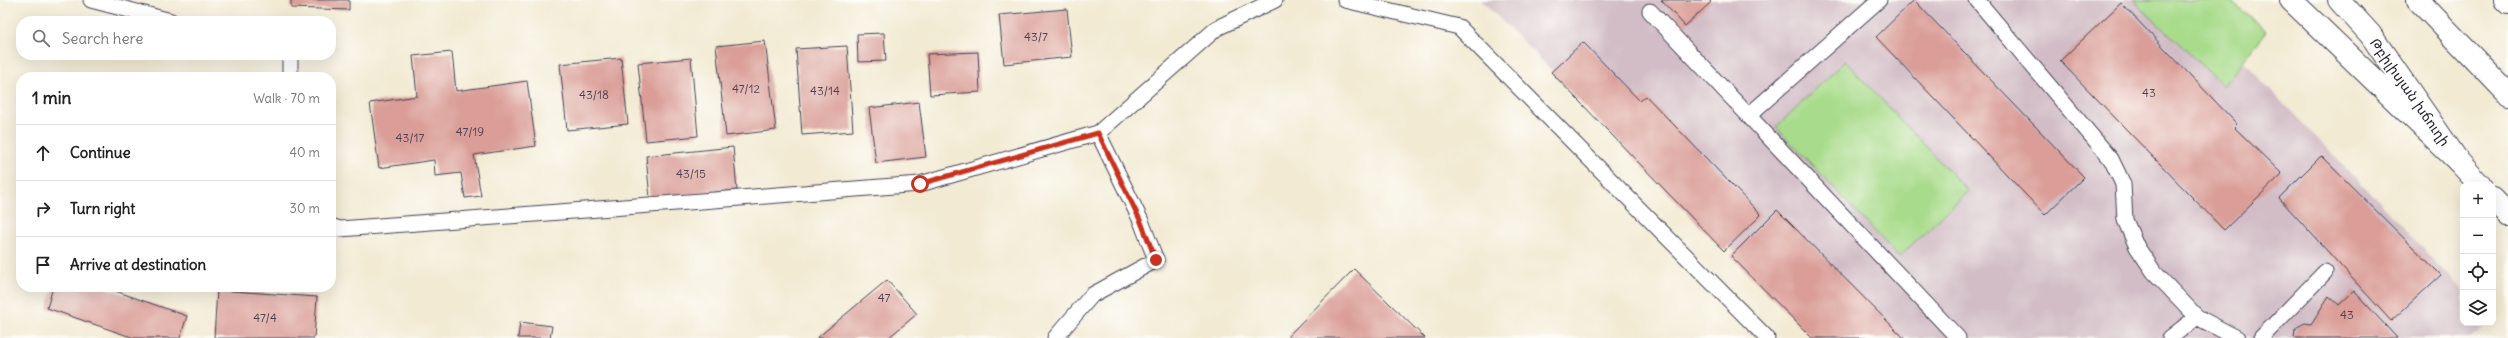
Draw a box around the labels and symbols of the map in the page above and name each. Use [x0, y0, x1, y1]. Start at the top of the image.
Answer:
house number: 43/7 [1024, 29, 1048, 44]
street label: Թբիլիսյան խճուղի [2366, 34, 2454, 150]
house number: 47/12 [732, 81, 760, 96]
house number: 43/14 [810, 83, 840, 98]
house number: 43 [2142, 85, 2156, 100]
house number: 43/18 [579, 87, 609, 102]
house number: 47/19 [456, 124, 484, 139]
house number: 43/17 [396, 130, 424, 145]
house number: 43/15 [676, 166, 706, 181]
route start [911, 175, 929, 193]
route end [1147, 251, 1165, 269]
house number: 47 [878, 290, 890, 305]
house number: 43 [2340, 307, 2354, 322]
house number: 47/4 [253, 310, 277, 325]

